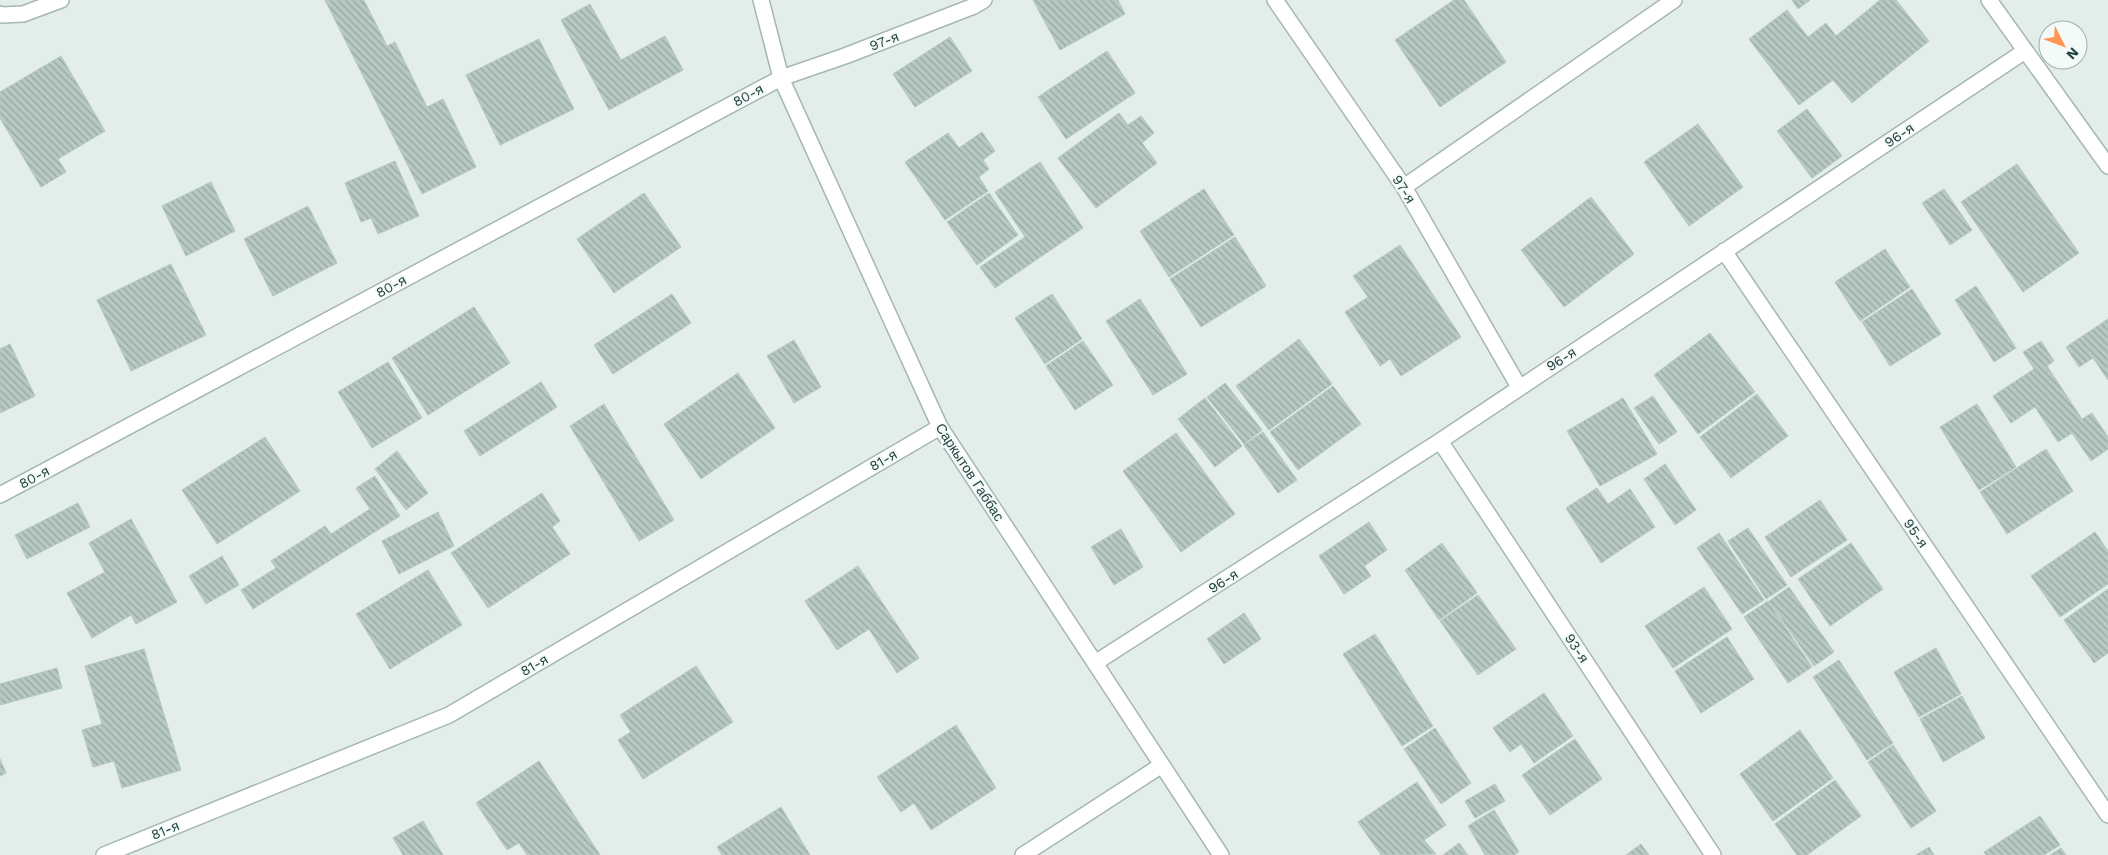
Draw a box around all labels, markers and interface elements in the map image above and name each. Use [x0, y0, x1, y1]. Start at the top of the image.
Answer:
north arrow [2038, 20, 2088, 70]
street label: 97-я [867, 28, 901, 54]
text: N [2063, 44, 2082, 63]
street label: 80-я [730, 80, 766, 110]
street label: 96-я [1881, 119, 1917, 151]
street label: 97-я [1389, 172, 1419, 206]
street label: 80-я [373, 271, 409, 301]
street label: 96-я [1543, 344, 1579, 374]
street label: Саркытов Габбас [932, 420, 1008, 524]
street label: 81-я [867, 446, 899, 474]
street label: 80-я [16, 462, 52, 492]
street label: 95-я [1901, 515, 1931, 551]
street label: 96-я [1205, 566, 1241, 596]
street label: 93-я [1562, 631, 1592, 665]
street label: 81-я [518, 651, 550, 679]
street label: 81-я [149, 817, 181, 843]

